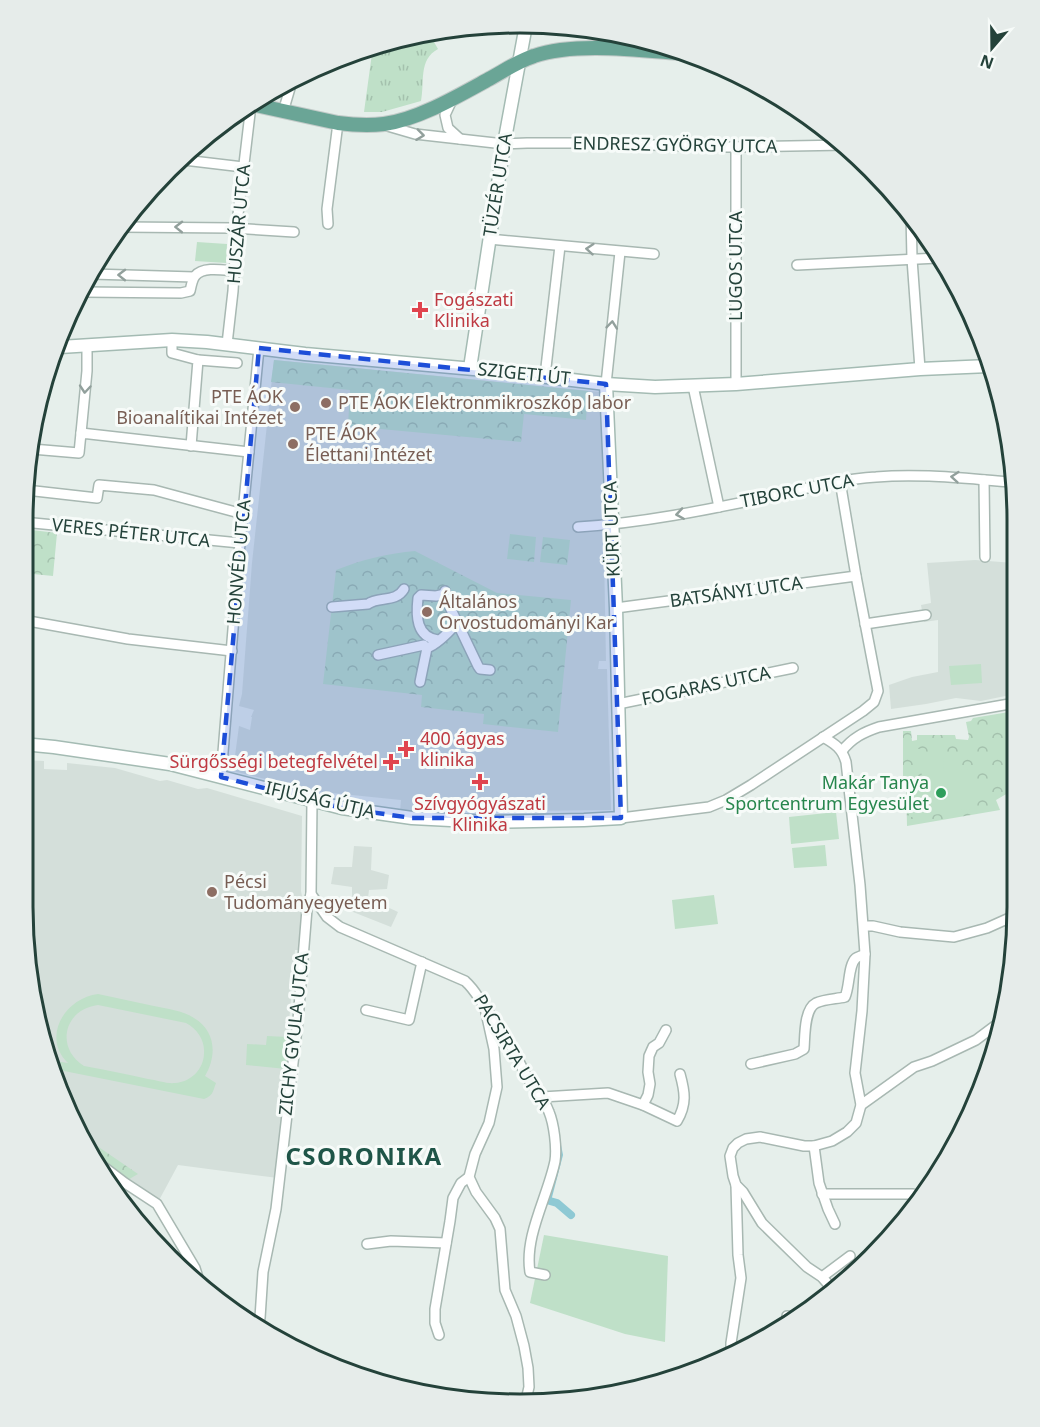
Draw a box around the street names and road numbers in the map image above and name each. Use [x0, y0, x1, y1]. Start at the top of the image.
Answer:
street label: ENDRESZ GYÖRGY UTCA [572, 130, 778, 158]
street label: TÜZÉR UTCA [477, 131, 517, 239]
street label: HUSZÁR UTCA [221, 163, 255, 285]
street label: LUGOS UTCA [723, 211, 747, 321]
street label: SZIGETI ÚT [476, 356, 572, 390]
street label: TIBORC UTCA [738, 467, 856, 513]
street label: KÜRT UTCA [597, 480, 625, 577]
street label: HONVÉD UTCA [221, 498, 255, 625]
street label: VERES PÉTER UTCA [51, 512, 212, 552]
street label: BATSÁNYI UTCA [668, 570, 804, 612]
street label: FOGARAS UTCA [639, 660, 773, 710]
street label: IFJÚSÁG ÚTJA [263, 775, 378, 823]
street label: ZICHY GYULA UTCA [273, 951, 314, 1117]
street label: PACSIRTA UTCA [469, 989, 557, 1114]

